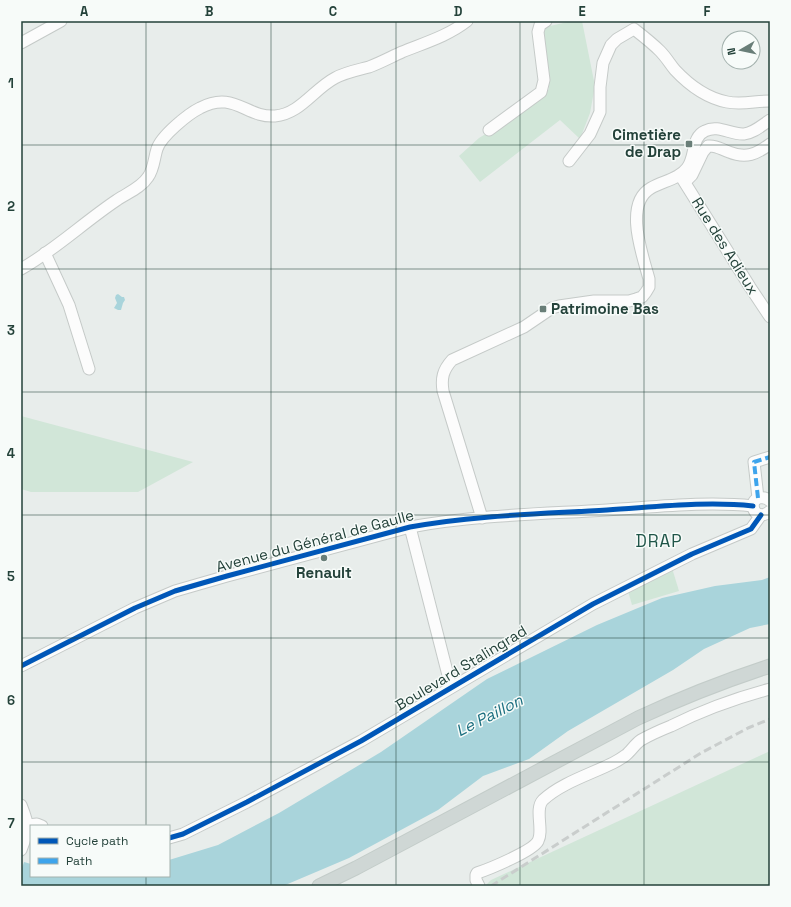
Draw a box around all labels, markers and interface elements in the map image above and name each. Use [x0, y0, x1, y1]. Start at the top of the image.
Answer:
text: A [80, 3, 89, 20]
text: B [205, 3, 214, 20]
text: C [329, 3, 337, 20]
text: D [454, 3, 463, 20]
text: E [578, 3, 586, 20]
text: F [704, 3, 711, 20]
north arrow [721, 30, 761, 70]
text: N [724, 47, 739, 56]
text: 1 [8, 75, 14, 92]
place label: Cimetière de Drap [612, 125, 681, 161]
marker: Cimetière de Drap [684, 139, 694, 149]
street label: Rue des Adieux [688, 194, 763, 298]
text: 2 [7, 198, 15, 215]
place label: Patrimoine Bas [551, 299, 659, 318]
marker: Patrimoine Bas [538, 304, 548, 314]
text: 3 [7, 322, 15, 339]
text: 4 [7, 445, 15, 462]
street label: Avenue du Général de Gaulle [214, 505, 416, 576]
district label: DRAP [636, 530, 682, 552]
marker: Renault [319, 553, 329, 563]
place label: Renault [296, 563, 352, 582]
text: 5 [7, 568, 15, 585]
street label: Boulevard Stalingrad [391, 621, 530, 714]
water label: Le Paillon [452, 689, 527, 741]
text: 6 [7, 692, 15, 709]
text: 7 [7, 815, 15, 832]
legend [30, 825, 170, 877]
text: Cycle path [66, 833, 128, 849]
text: Path [66, 853, 92, 869]

